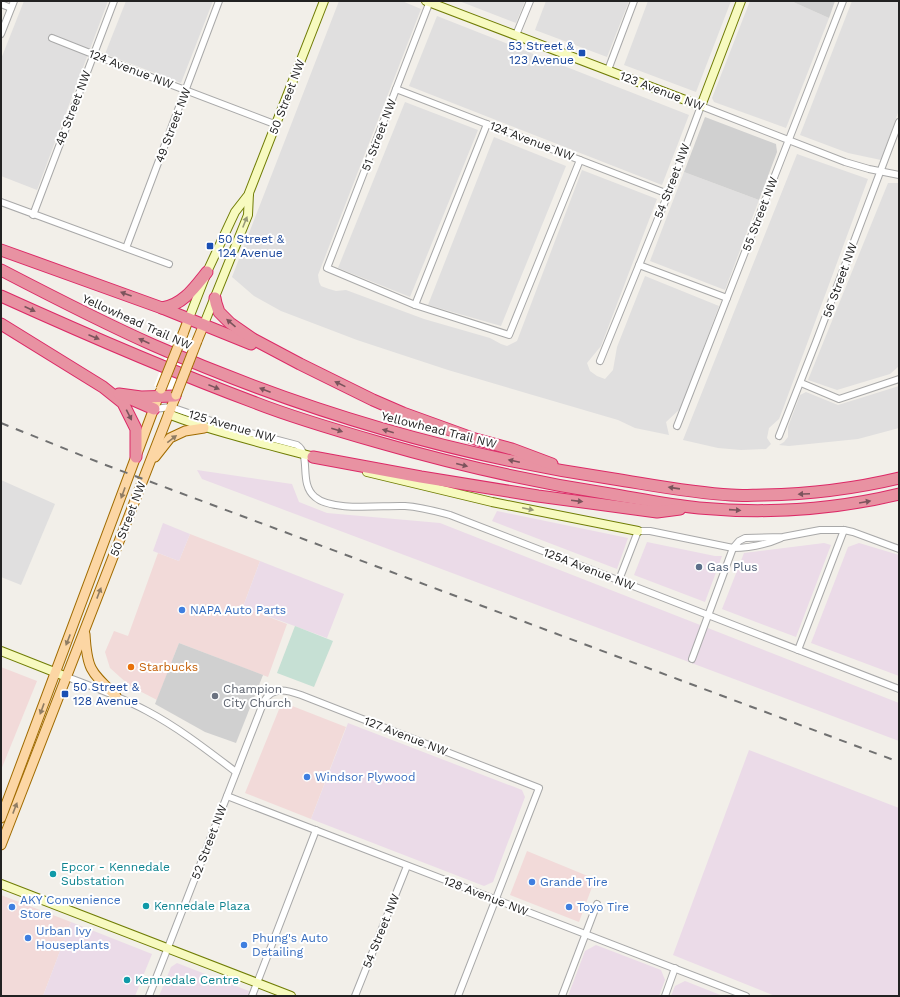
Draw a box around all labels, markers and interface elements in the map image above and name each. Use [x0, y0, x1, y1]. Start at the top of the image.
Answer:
place label: 53 Street & 123 Avenue [508, 39, 575, 67]
street label: 124 Avenue NW [87, 46, 176, 92]
marker: 53 Street & 123 Avenue [577, 48, 587, 58]
street label: 50 Street NW [266, 57, 308, 136]
street label: 48 Street NW [52, 68, 94, 148]
street label: 123 Avenue NW [618, 68, 707, 114]
street label: 49 Street NW [152, 85, 194, 165]
street label: 51 Street NW [359, 96, 399, 173]
street label: 124 Avenue NW [488, 118, 577, 164]
street label: 54 Street NW [651, 141, 693, 220]
street label: 55 Street NW [739, 174, 781, 253]
one-way arrow [242, 216, 248, 228]
place label: 50 Street & 124 Avenue [218, 232, 285, 260]
street label: 56 Street NW [820, 240, 860, 319]
marker: 50 Street & 124 Avenue [205, 241, 215, 251]
street label: Yellowhead Trail NW [80, 291, 194, 353]
one-way arrow [119, 291, 131, 297]
one-way arrow [24, 306, 35, 312]
one-way arrow [225, 318, 236, 327]
one-way arrow [89, 335, 101, 341]
one-way arrow [138, 338, 150, 344]
one-way arrow [335, 381, 346, 387]
one-way arrow [209, 384, 221, 390]
one-way arrow [258, 386, 270, 392]
street label: 125 Avenue NW [187, 407, 277, 445]
one-way arrow [126, 409, 132, 421]
street label: Yellowhead Trail NW [380, 409, 499, 451]
one-way arrow [331, 427, 343, 433]
one-way arrow [382, 428, 394, 434]
one-way arrow [166, 435, 177, 443]
one-way arrow [508, 458, 520, 464]
one-way arrow [456, 463, 468, 469]
street label: 50 Street NW [107, 479, 149, 558]
one-way arrow [668, 485, 680, 491]
one-way arrow [119, 488, 125, 500]
one-way arrow [798, 490, 810, 497]
one-way arrow [571, 498, 583, 505]
one-way arrow [858, 499, 871, 505]
one-way arrow [522, 506, 534, 512]
one-way arrow [729, 507, 741, 514]
street label: 125A Avenue NW [541, 545, 637, 593]
place label: Gas Plus [707, 560, 758, 574]
marker: Gas Plus [694, 562, 704, 572]
one-way arrow [97, 587, 103, 599]
place label: NAPA Auto Parts [190, 603, 286, 617]
marker: NAPA Auto Parts [177, 605, 187, 615]
one-way arrow [65, 634, 71, 646]
place label: Starbucks [139, 660, 198, 674]
marker: Starbucks [126, 662, 136, 672]
place label: 50 Street & 128 Avenue [73, 680, 140, 708]
place label: Champion City Church [223, 682, 291, 710]
marker: 50 Street & 128 Avenue [60, 689, 70, 699]
marker: Champion City Church [210, 691, 220, 701]
one-way arrow [39, 703, 45, 715]
street label: 127 Avenue NW [362, 714, 450, 759]
place label: Windsor Plywood [315, 770, 416, 784]
marker: Windsor Plywood [302, 772, 312, 782]
one-way arrow [13, 802, 19, 814]
street label: 52 Street NW [188, 802, 230, 881]
place label: Epcor - Kennedale Substation [61, 860, 170, 888]
marker: Epcor - Kennedale Substation [48, 869, 58, 879]
street label: 128 Avenue NW [442, 873, 531, 919]
place label: Grande Tire [540, 875, 608, 889]
marker: Grande Tire [527, 877, 537, 887]
street label: 54 Street NW [360, 891, 402, 970]
place label: AKY Convenience Store [20, 893, 121, 921]
place label: Kennedale Plaza [154, 899, 250, 913]
place label: Toyo Tire [577, 900, 629, 914]
marker: Kennedale Plaza [141, 901, 151, 911]
marker: AKY Convenience Store [7, 902, 17, 912]
marker: Toyo Tire [564, 902, 574, 912]
place label: Urban Ivy Houseplants [36, 924, 109, 952]
place label: Phung's Auto Detailing [252, 931, 328, 959]
marker: Urban Ivy Houseplants [23, 933, 33, 943]
marker: Phung's Auto Detailing [239, 940, 249, 950]
place label: Kennedale Centre [135, 973, 239, 987]
marker: Kennedale Centre [122, 975, 132, 985]

